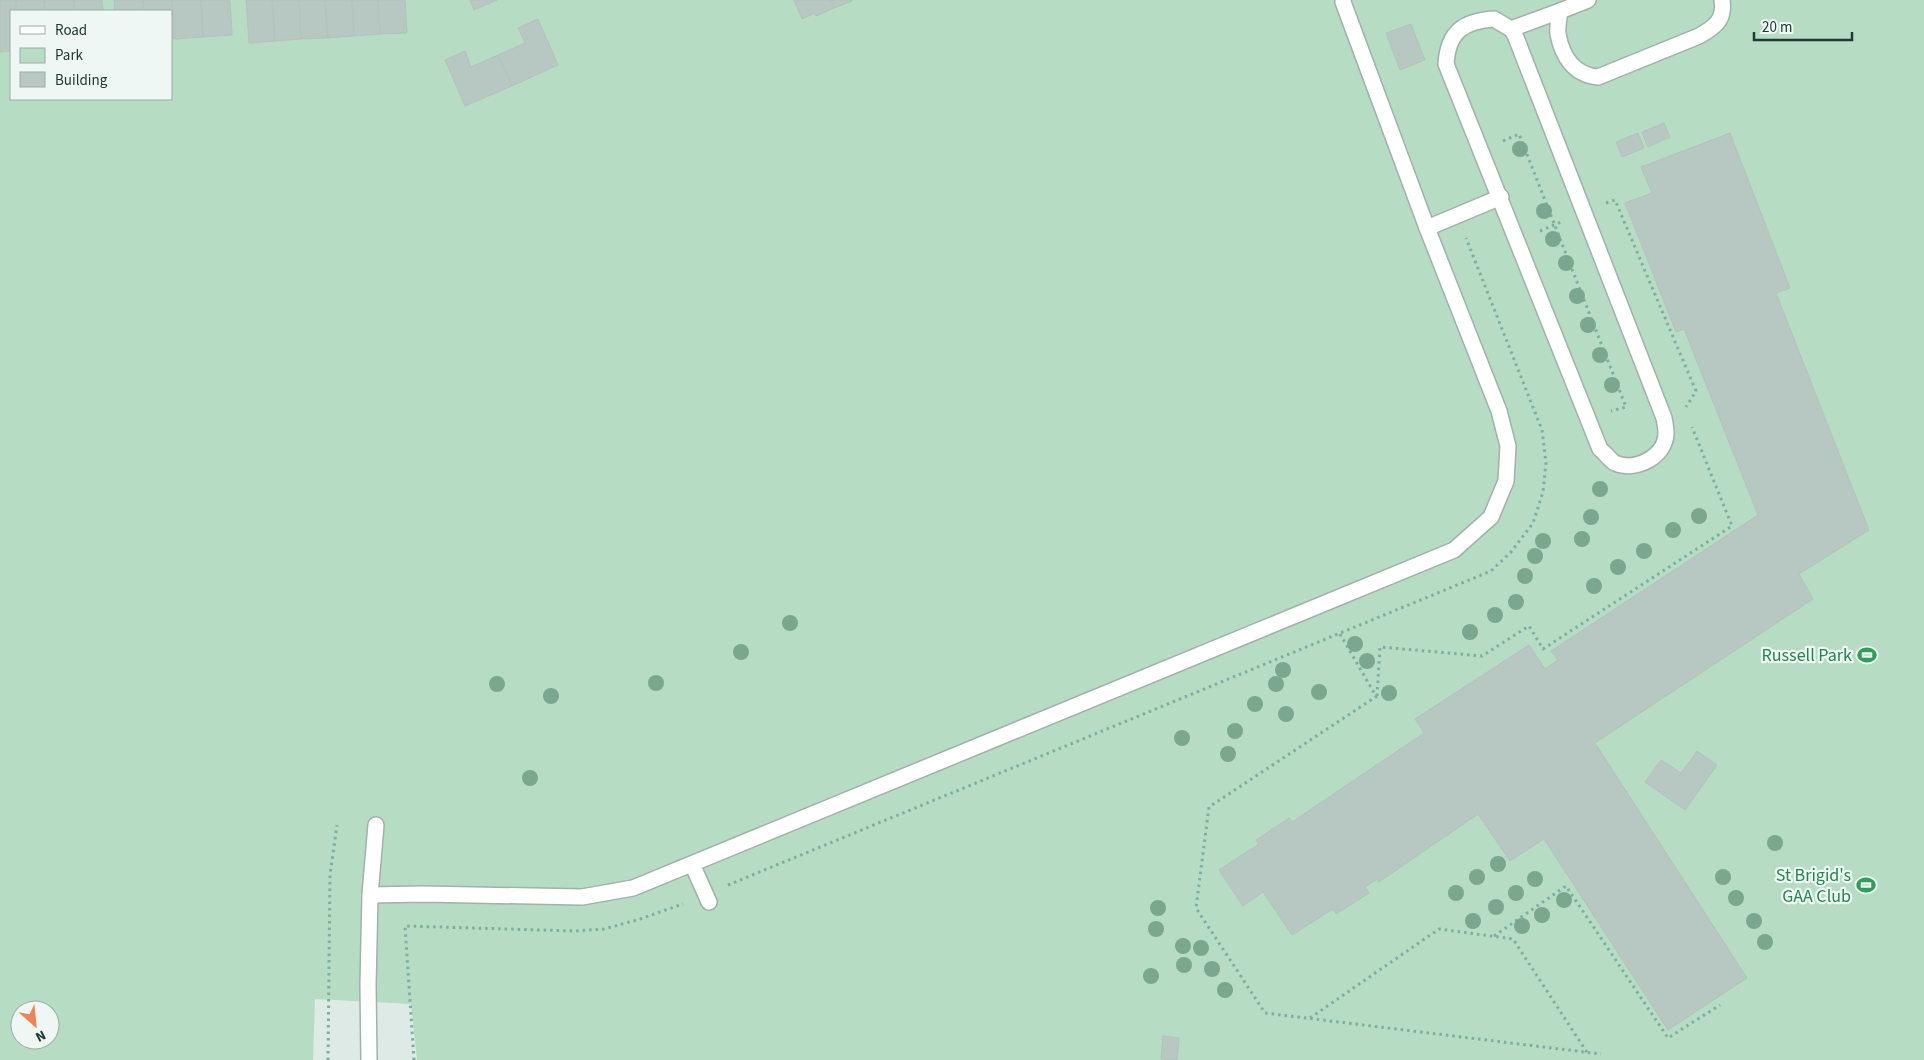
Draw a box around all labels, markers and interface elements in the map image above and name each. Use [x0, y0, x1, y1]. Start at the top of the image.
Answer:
legend [10, 10, 172, 100]
scale bar [1754, 10, 1852, 42]
text: 20 m [1762, 17, 1792, 38]
text: Road [55, 20, 87, 41]
text: Park [55, 45, 84, 66]
text: Building [55, 70, 108, 91]
place label: Russell Park [1762, 643, 1852, 668]
sports icon: Russell Park [1856, 644, 1878, 666]
place label: St Brigid's GAA Club [1776, 863, 1851, 909]
sports icon: St Brigid's GAA Club [1855, 874, 1877, 896]
north arrow [10, 1000, 60, 1050]
text: N [32, 1025, 49, 1047]

